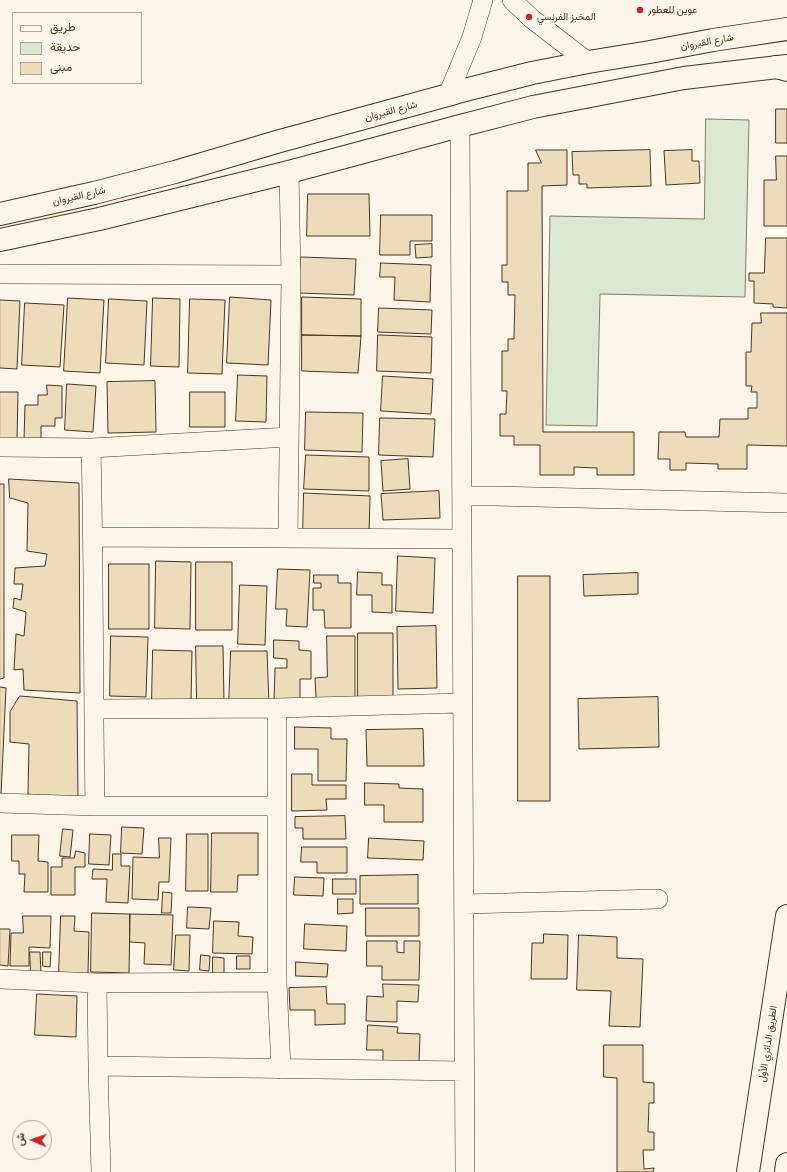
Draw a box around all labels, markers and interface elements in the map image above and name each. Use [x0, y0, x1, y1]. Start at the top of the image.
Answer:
place label: عوين للعطور [648, 4, 697, 16]
marker: عوين للعطور [635, 5, 645, 15]
place label: المخبز الفرنسي [537, 11, 596, 23]
legend [12, 12, 142, 84]
marker: المخبز الفرنسي [524, 12, 534, 22]
text: طريق [50, 20, 75, 34]
street label: شارع القيروان [679, 31, 735, 53]
text: حديقة [50, 40, 80, 54]
text: مبنى [50, 60, 72, 74]
street label: شارع القيروان [363, 98, 419, 124]
street label: شارع القيروان [51, 184, 107, 208]
street label: الطريق الدائري الأول [756, 1005, 780, 1083]
north arrow [12, 1120, 52, 1160]
text: ش [14, 1133, 27, 1146]

